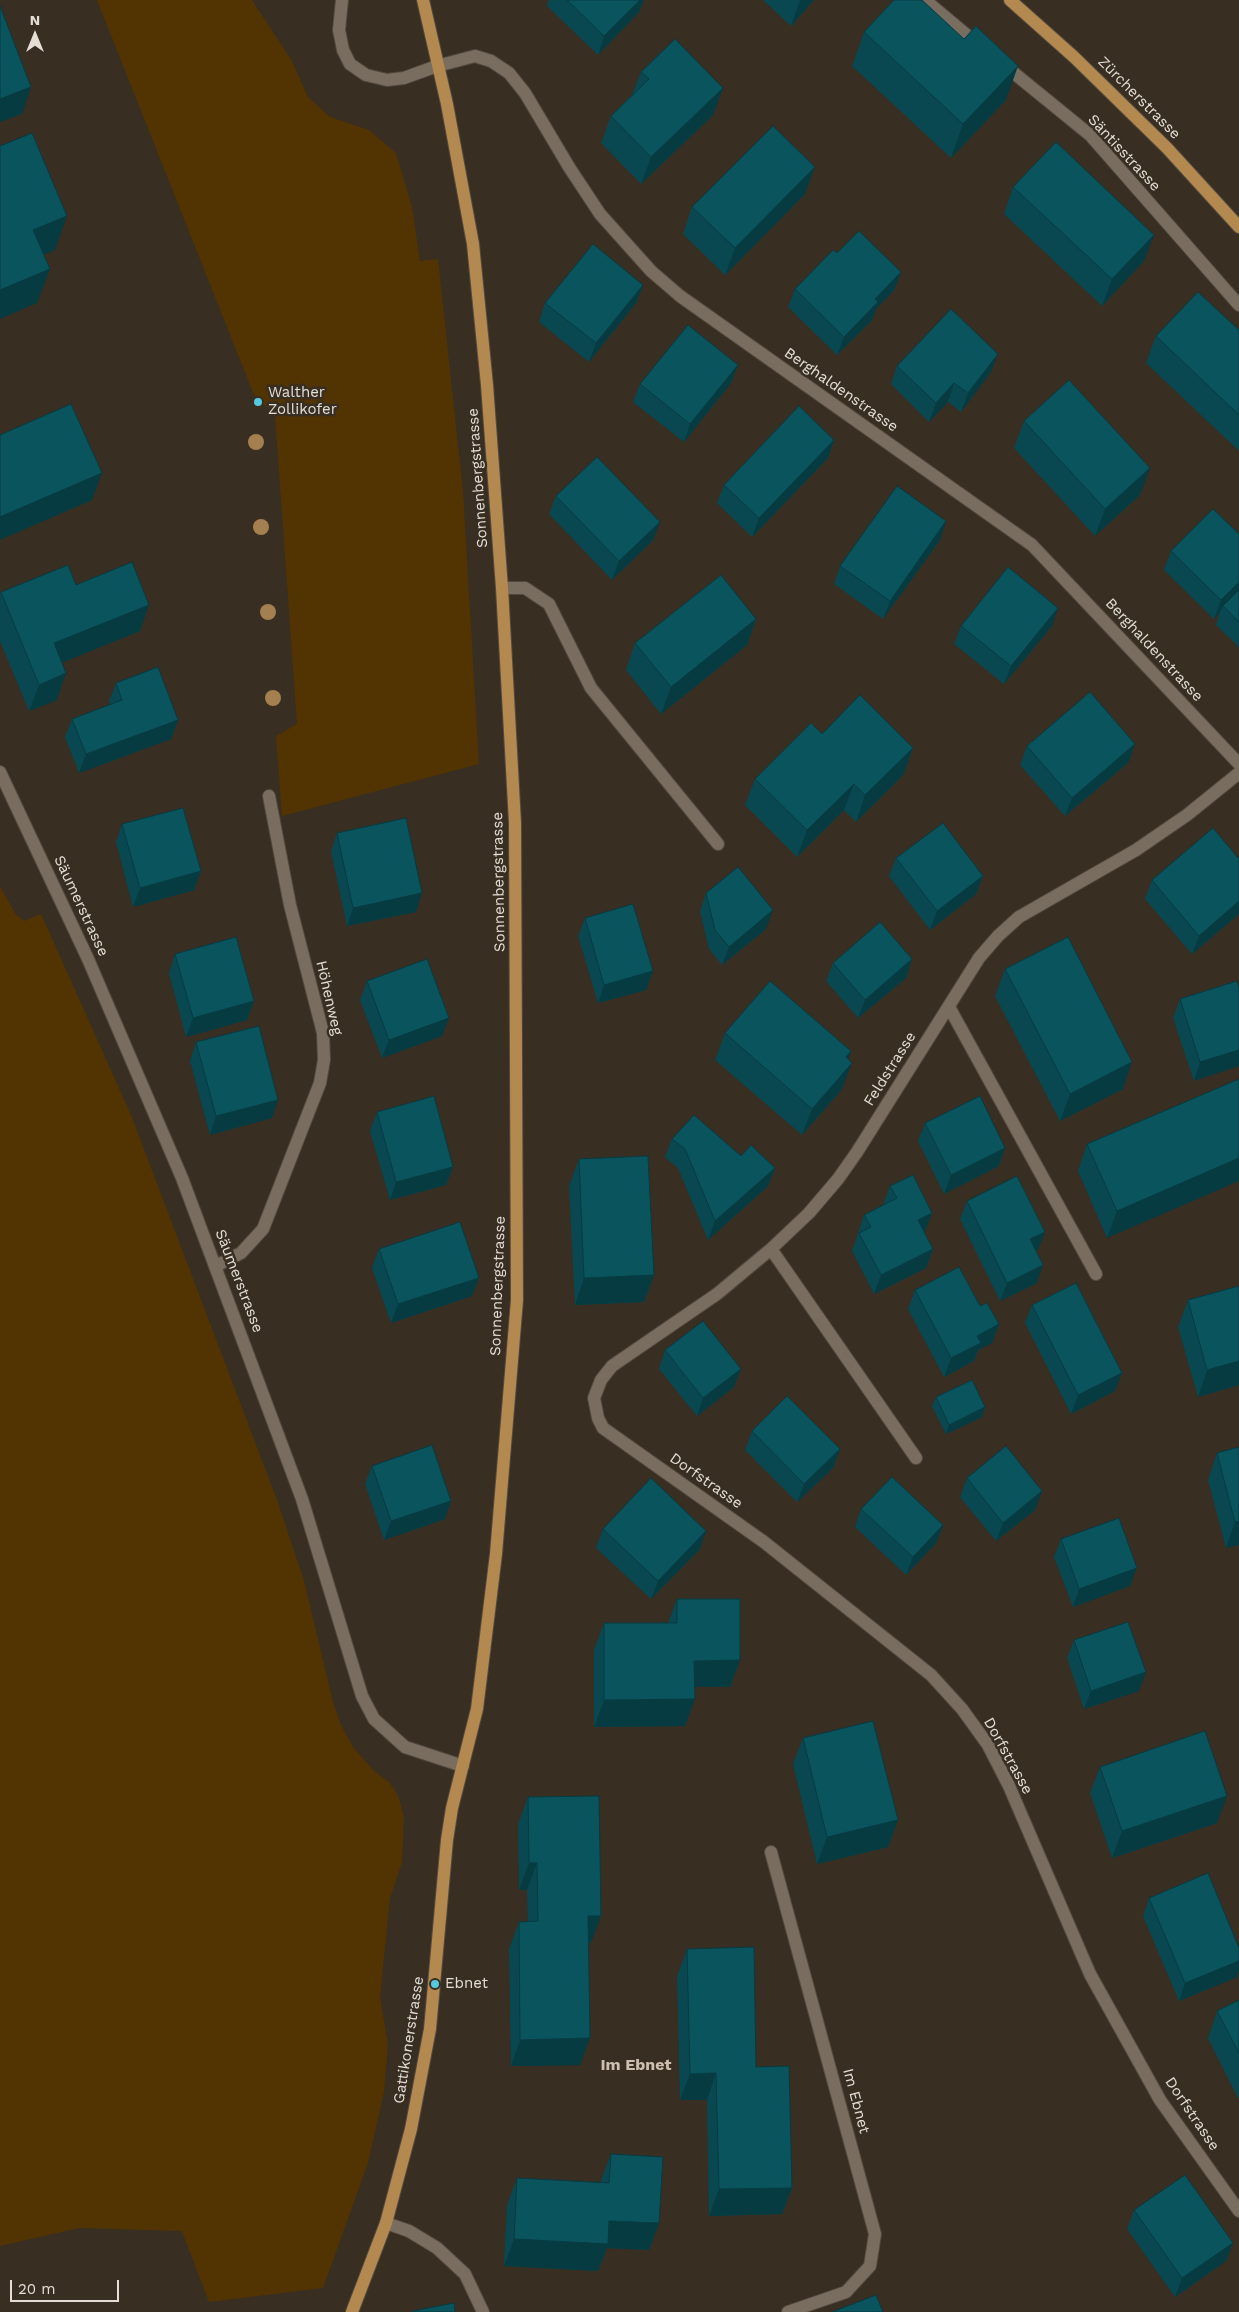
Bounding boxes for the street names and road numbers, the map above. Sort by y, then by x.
street label: Zürcherstrasse [1094,53,1184,143]
street label: Säntisstrasse [1084,111,1164,195]
street label: Berghaldenstrasse [781,344,901,436]
street label: Sonnenbergstrasse [464,408,492,548]
street label: Berghaldenstrasse [1101,595,1207,705]
street label: Sonnenbergstrasse [489,812,509,952]
street label: Säumerstrasse [50,853,112,959]
street label: Höhenweg [312,959,346,1037]
street label: Feldstrasse [860,1029,920,1109]
street label: Sonnenbergstrasse [487,1216,509,1356]
street label: Säumerstrasse [211,1227,267,1335]
street label: Dorfstrasse [666,1449,746,1513]
street label: Dorfstrasse [980,1715,1036,1797]
street label: Gattikonerstrasse [390,1975,428,2105]
street label: Im Ebnet [839,2066,873,2136]
street label: Dorfstrasse [1161,2074,1223,2154]

